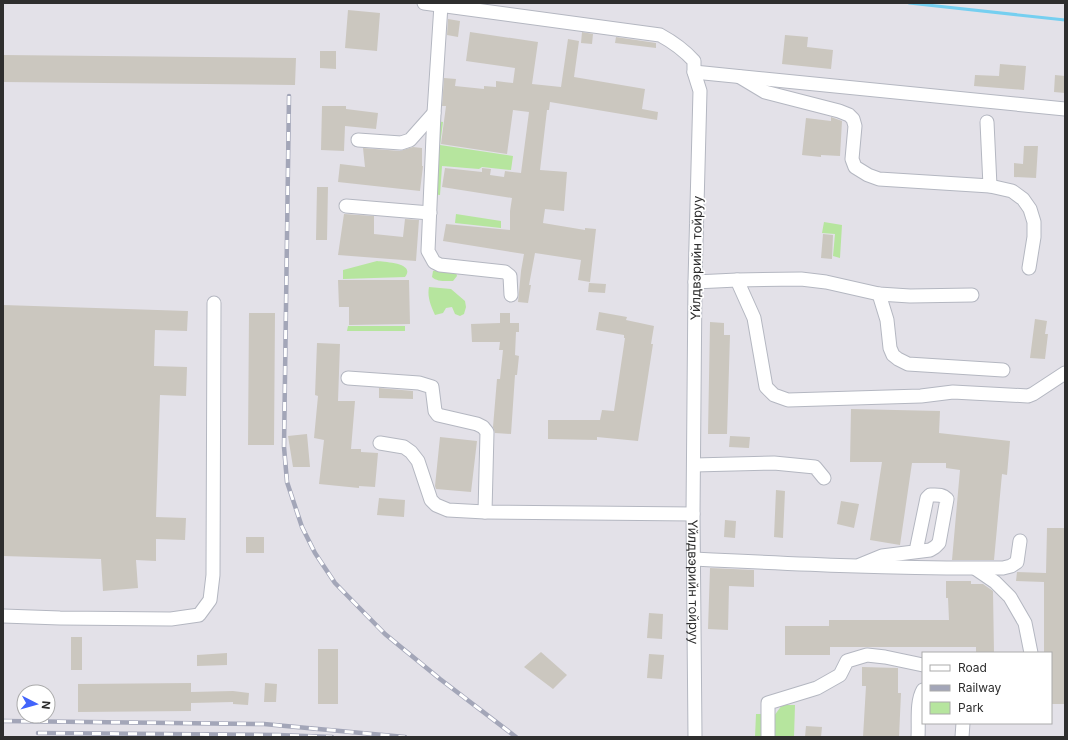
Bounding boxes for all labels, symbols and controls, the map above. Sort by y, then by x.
street label: Үйлдвэрийн тойруу [687,196,705,320]
street label: Үйлдвэрийн тойруу [685,519,702,644]
legend [922,652,1052,724]
text: Road [958,660,987,675]
text: Railway [958,680,1002,695]
north arrow [16,684,56,724]
text: N [39,700,53,710]
text: Park [958,700,984,715]

